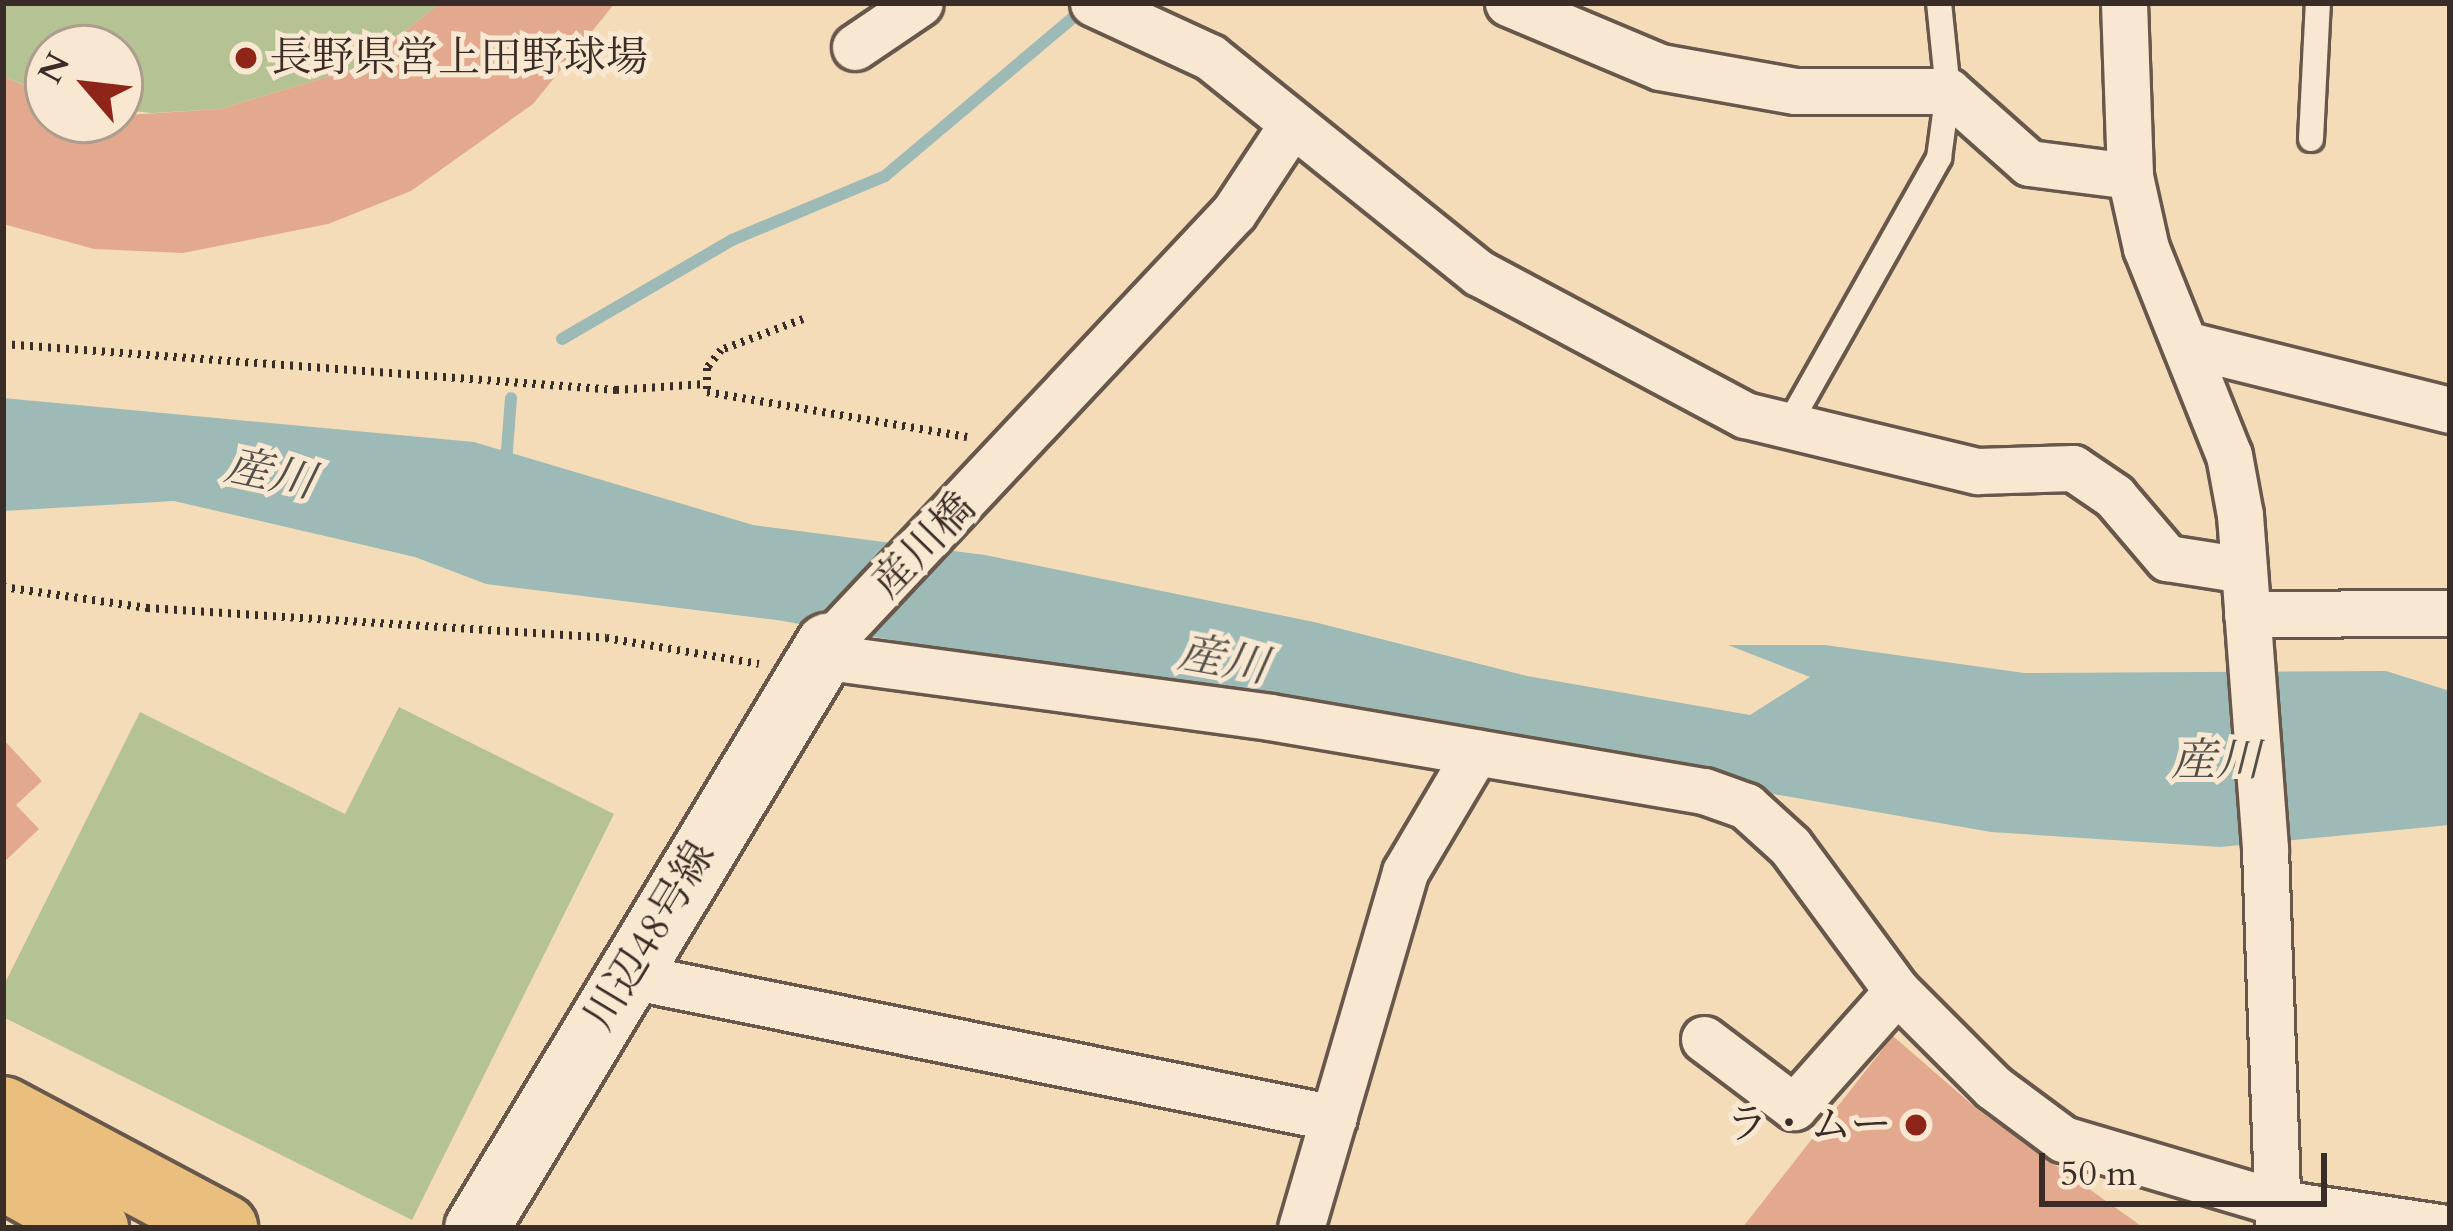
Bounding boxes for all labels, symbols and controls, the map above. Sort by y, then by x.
north arrow [24,24,144,144]
place label: 長野県営上田野球場 [270,33,648,83]
text: N [28,45,81,91]
marker: 長野県営上田野球場 [233,45,259,71]
water label: 産川 [220,438,320,510]
street label: 産川橋 [862,483,986,609]
water label: 産川 [1174,626,1272,694]
water label: 産川 [2171,734,2261,788]
street label: 川辺48号線 [574,833,726,1039]
place label: ラ・ムー [1726,1100,1892,1150]
marker: ラ・ムー [1903,1112,1929,1138]
scale bar [2045,1129,2333,1203]
text: 50 m [2060,1149,2137,1198]

